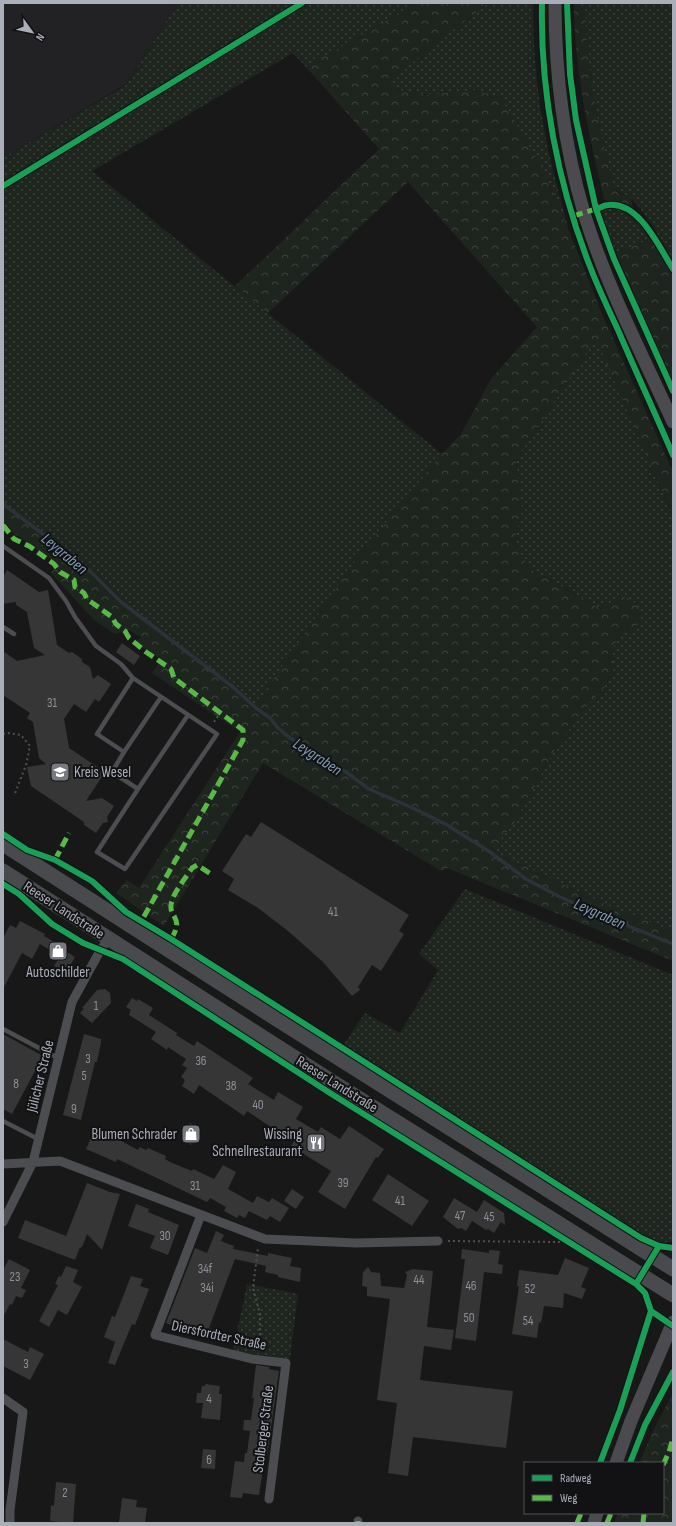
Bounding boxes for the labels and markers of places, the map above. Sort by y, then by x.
school or university icon: Kreis Wesel [49,761,71,783]
place label: Kreis Wesel [74,763,131,782]
shop icon: Autoschilder [47,940,69,962]
place label: Autoschilder [25,963,90,982]
shop icon: Blumen Schrader [180,1123,202,1145]
place label: Blumen Schrader [92,1125,178,1144]
place label: Wissing Schnellrestaurant [212,1125,302,1161]
restaurant icon: Wissing Schnellrestaurant [305,1132,327,1154]

